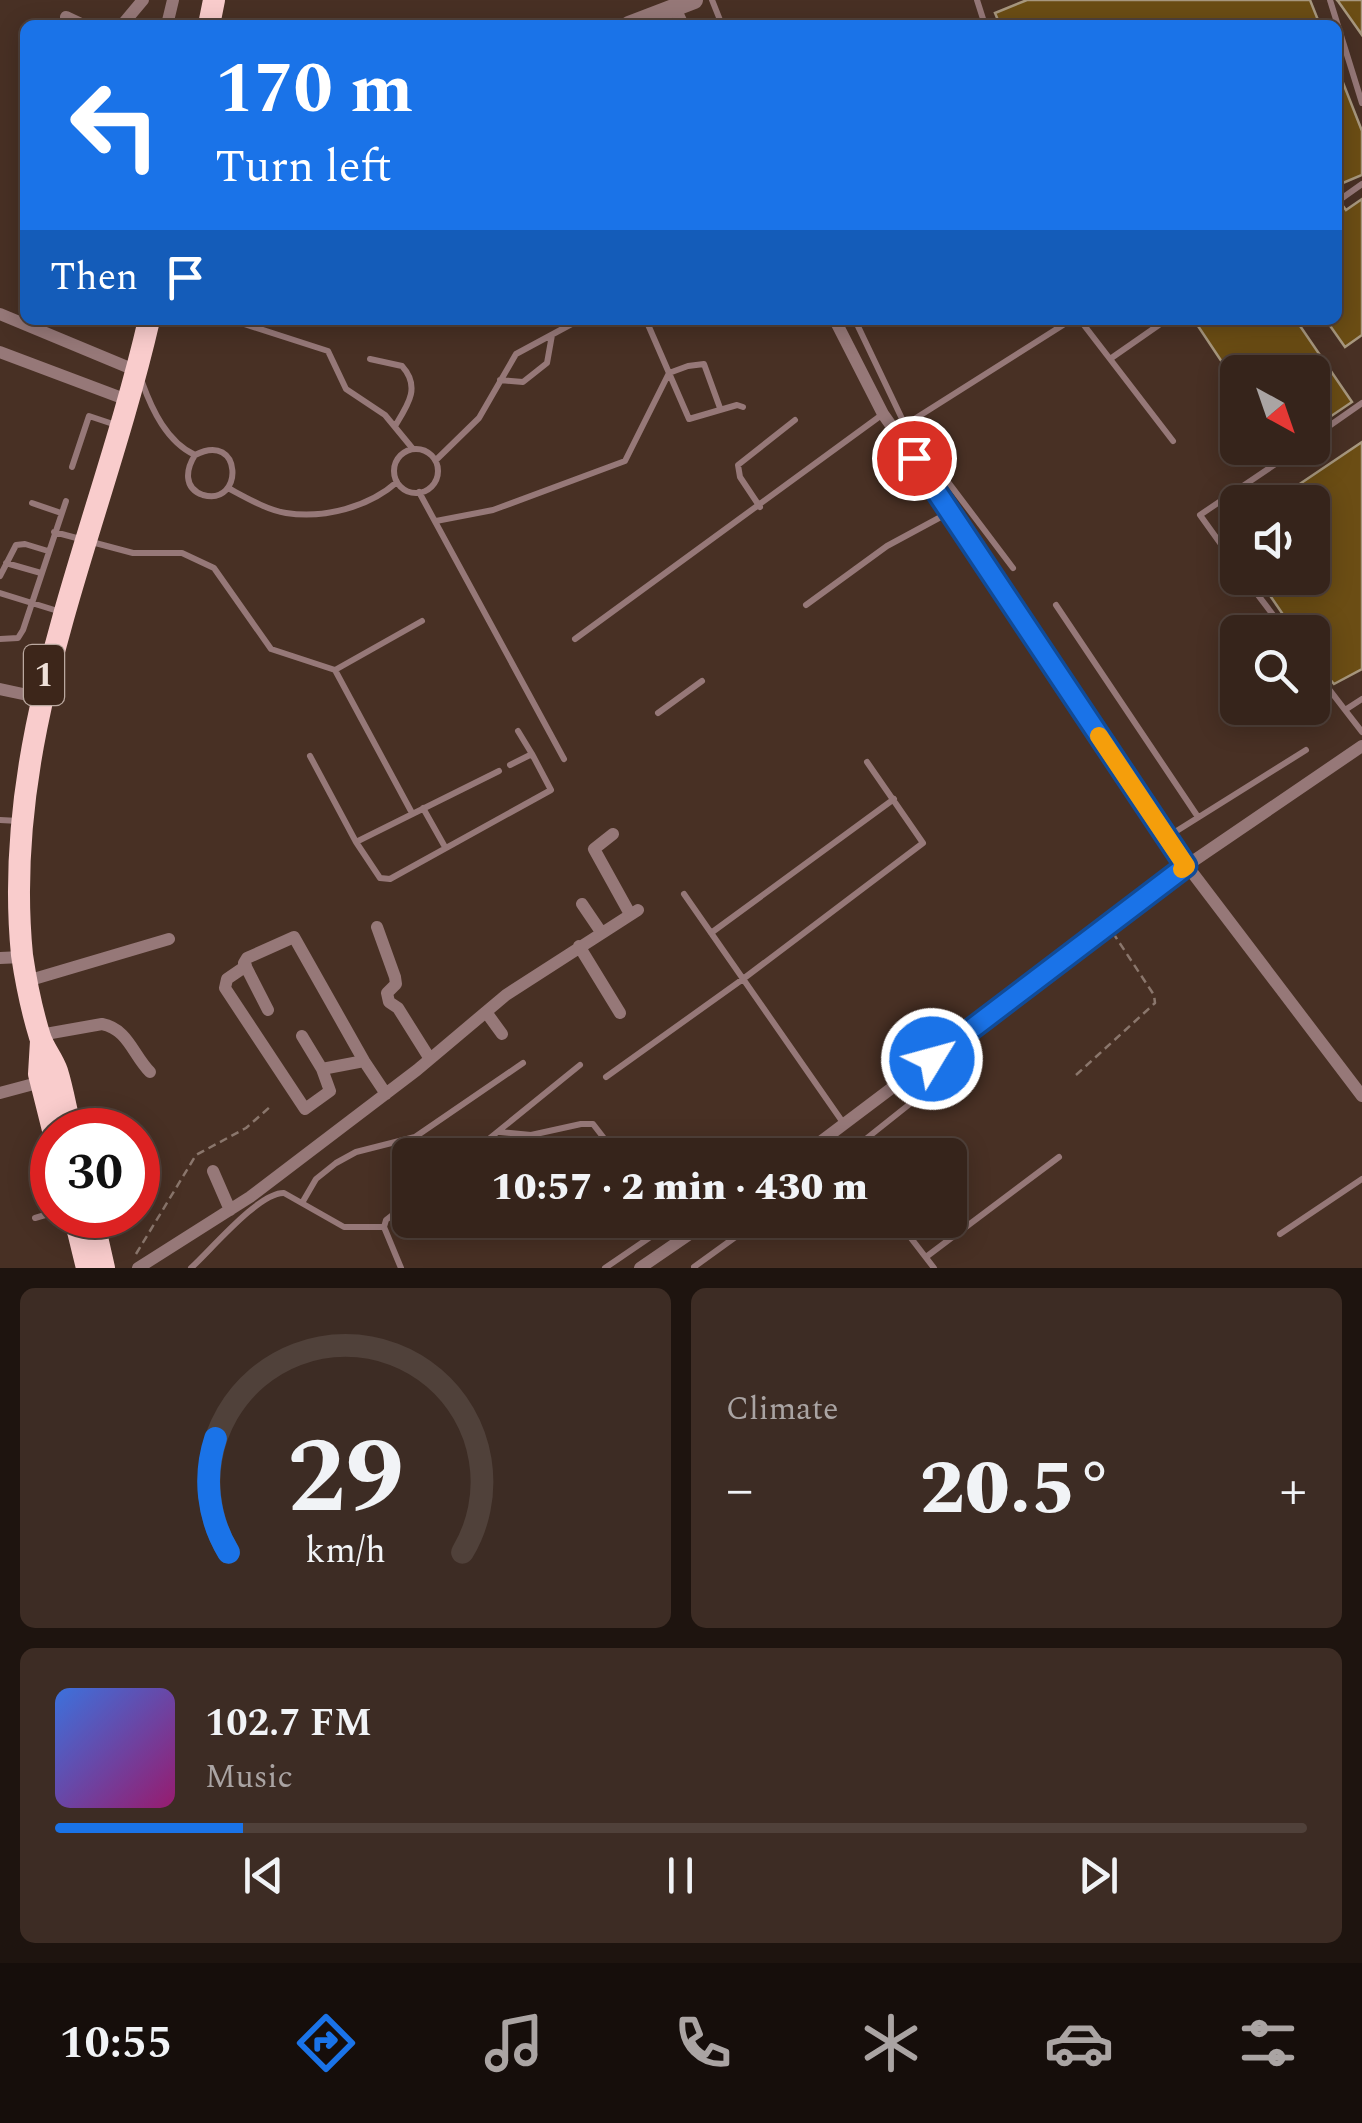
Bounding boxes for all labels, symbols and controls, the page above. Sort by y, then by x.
text: 170 m [215,37,413,143]
icon: left [50,60,180,190]
text: Turn left [215,133,392,202]
text: Then [50,249,138,307]
icon: arrive [158,250,213,305]
north arrow [1220,355,1330,465]
map controls [1220,355,1330,725]
pin [872,416,957,501]
icon: arrive [887,431,942,486]
button: sound [1220,485,1330,595]
button: search [1220,615,1330,725]
road number: 1 [24,645,64,705]
position arrow [880,1007,984,1111]
speed limit sign: 30 [30,1108,160,1238]
text: 10:57 · 2 min · 430 m [491,1159,868,1217]
text: Climate [726,1385,838,1434]
text: 29 [287,1400,404,1558]
text: 20.5° [920,1433,1113,1547]
text: − [726,1449,754,1532]
text: + [1279,1449,1307,1532]
text: km/h [305,1524,386,1579]
text: 102.7 FM [205,1695,372,1753]
text: Music [205,1753,293,1802]
icon: previous [236,1848,291,1903]
icon: pause [653,1848,708,1903]
icon: next [1071,1848,1126,1903]
icon: directions [291,2008,361,2078]
icon: music [479,2008,549,2078]
icon: phone [668,2008,738,2078]
icon: climate [856,2008,926,2078]
icon: car [1044,2008,1114,2078]
icon: filters [1233,2008,1303,2078]
text: 10:55 [59,2009,172,2078]

